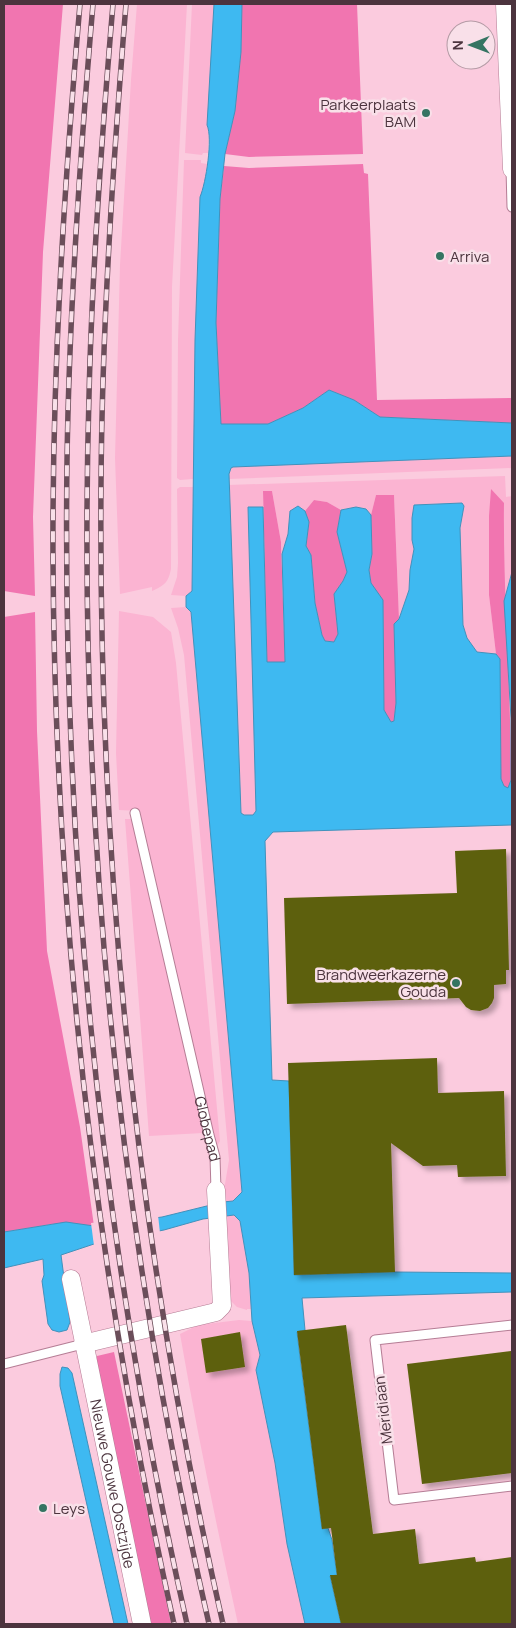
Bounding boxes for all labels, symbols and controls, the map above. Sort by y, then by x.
north arrow [446,20,496,70]
text: N [448,40,467,50]
place label: Parkeerplaats BAM [320,94,416,132]
marker: Parkeerplaats BAM [420,107,432,119]
place label: Arriva [450,246,489,267]
marker: Arriva [434,250,446,262]
place label: Brandweerkazerne Gouda [317,964,446,1002]
marker: Brandweerkazerne Gouda [450,977,462,989]
street label: Globepad [190,1094,226,1164]
street label: Meridiaan [368,1375,398,1445]
street label: Nieuwe Gouwe Oostzijde [85,1397,141,1570]
place label: Leys [53,1498,85,1519]
marker: Leys [37,1502,49,1514]

